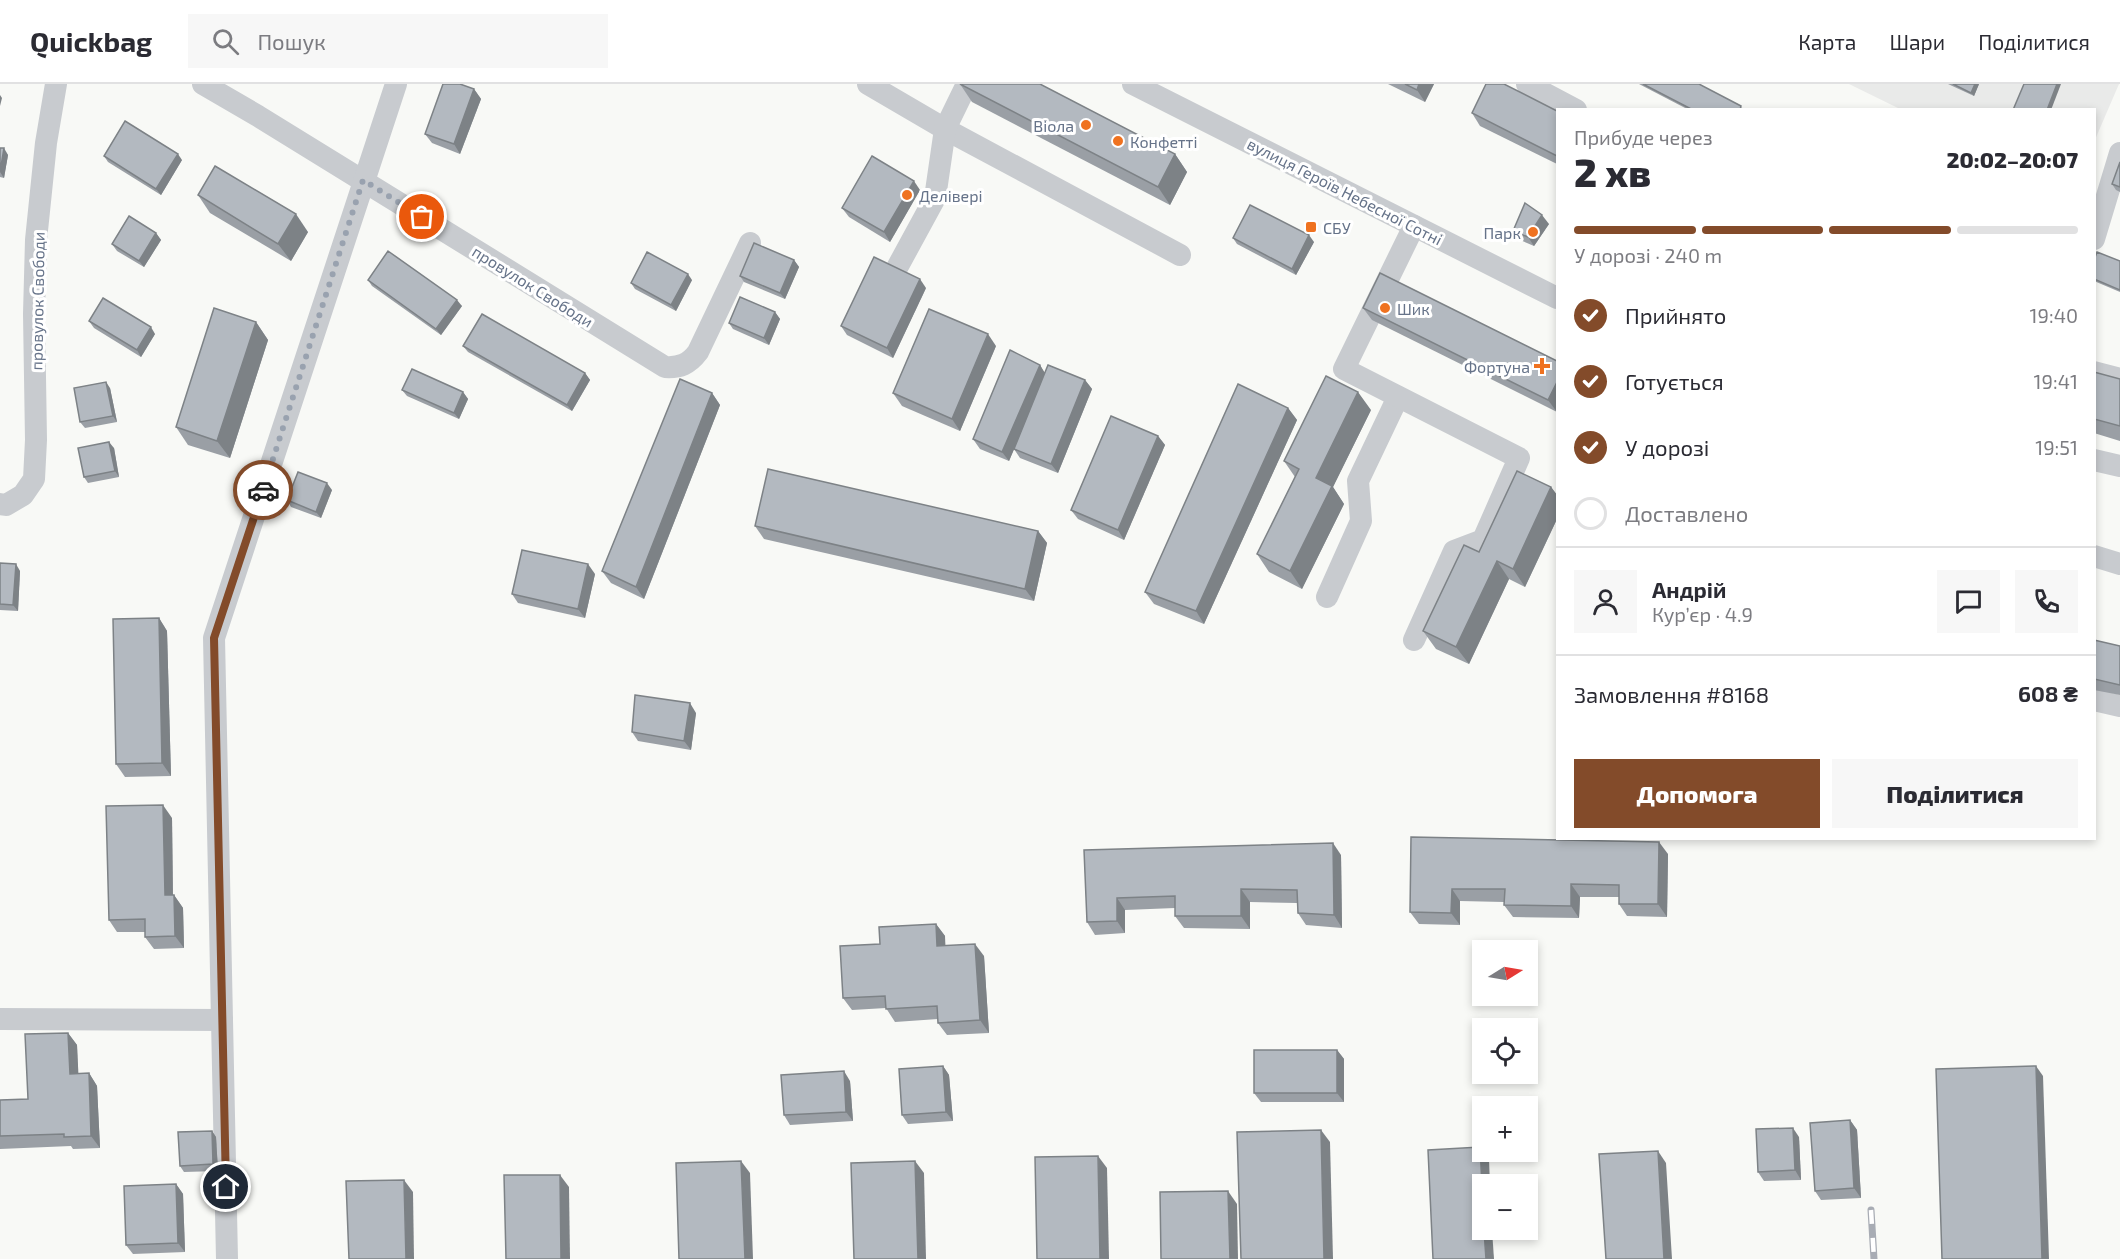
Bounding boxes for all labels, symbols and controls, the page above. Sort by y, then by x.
search box [188,14,608,68]
text: Quickbag [30,24,152,58]
icon: search [209,25,242,58]
text: Пошук [257,28,326,54]
text: Карта [1798,29,1856,54]
text: Шари [1889,29,1945,54]
text: Поділитися [1978,29,2090,54]
place label: Віола [1033,116,1074,135]
marker: Віола [1079,118,1093,132]
text: Прибуде через [1574,125,1713,149]
place label: Конфетті [1130,132,1197,151]
street label: вулиця Героїв Небесної Сотні [1244,133,1446,249]
marker: Конфетті [1111,134,1125,148]
text: 20:02–20:07 [1947,146,2078,172]
text: 2 хв [1574,148,1651,195]
place label: Делівері [919,186,983,205]
marker: Делівері [900,188,914,202]
pin [396,191,447,242]
icon: bag [405,200,438,233]
place label: СБУ [1323,218,1351,237]
marker: СБУ [1304,220,1318,234]
place label: Парк [1484,223,1521,242]
marker: Парк [1526,225,1540,239]
street label: провулок Свободи [26,232,49,371]
street label: провулок Свободи [469,241,597,332]
text: У дорозі · 240 m [1574,243,1722,267]
place label: Шик [1397,299,1430,318]
icon: check [1574,299,1607,332]
marker: Шик [1378,301,1392,315]
text: Прийнято [1625,302,1726,328]
text: 19:40 [2030,303,2078,327]
place label: Фортуна [1464,357,1530,377]
marker: Фортуна [1535,359,1549,373]
icon: check [1574,365,1607,398]
text: Готується [1625,368,1724,394]
text: 19:41 [2034,369,2078,393]
icon: check [1574,431,1607,464]
text: У дорозі [1625,434,1709,460]
text: 19:51 [2035,435,2078,459]
courier [233,460,293,520]
icon: car [247,474,280,507]
text: Доставлено [1625,500,1748,526]
button: person [1574,570,1637,633]
button: chat [1937,570,2000,633]
button: phone [2015,570,2078,633]
text: Андрій [1652,576,1726,602]
text: Кур’єр · 4.9 [1652,602,1753,626]
text: 608 ₴ [2018,680,2078,706]
text: Замовлення #8168 [1574,681,1769,707]
button: Допомога [1574,759,1820,828]
button: Поділитися [1832,759,2078,828]
north arrow [1472,940,1538,1006]
map controls [1472,940,1538,1240]
button: locate [1472,1018,1538,1084]
button: + [1472,1096,1538,1162]
pin [200,1161,251,1212]
icon: home [209,1170,242,1203]
button: − [1472,1174,1538,1240]

